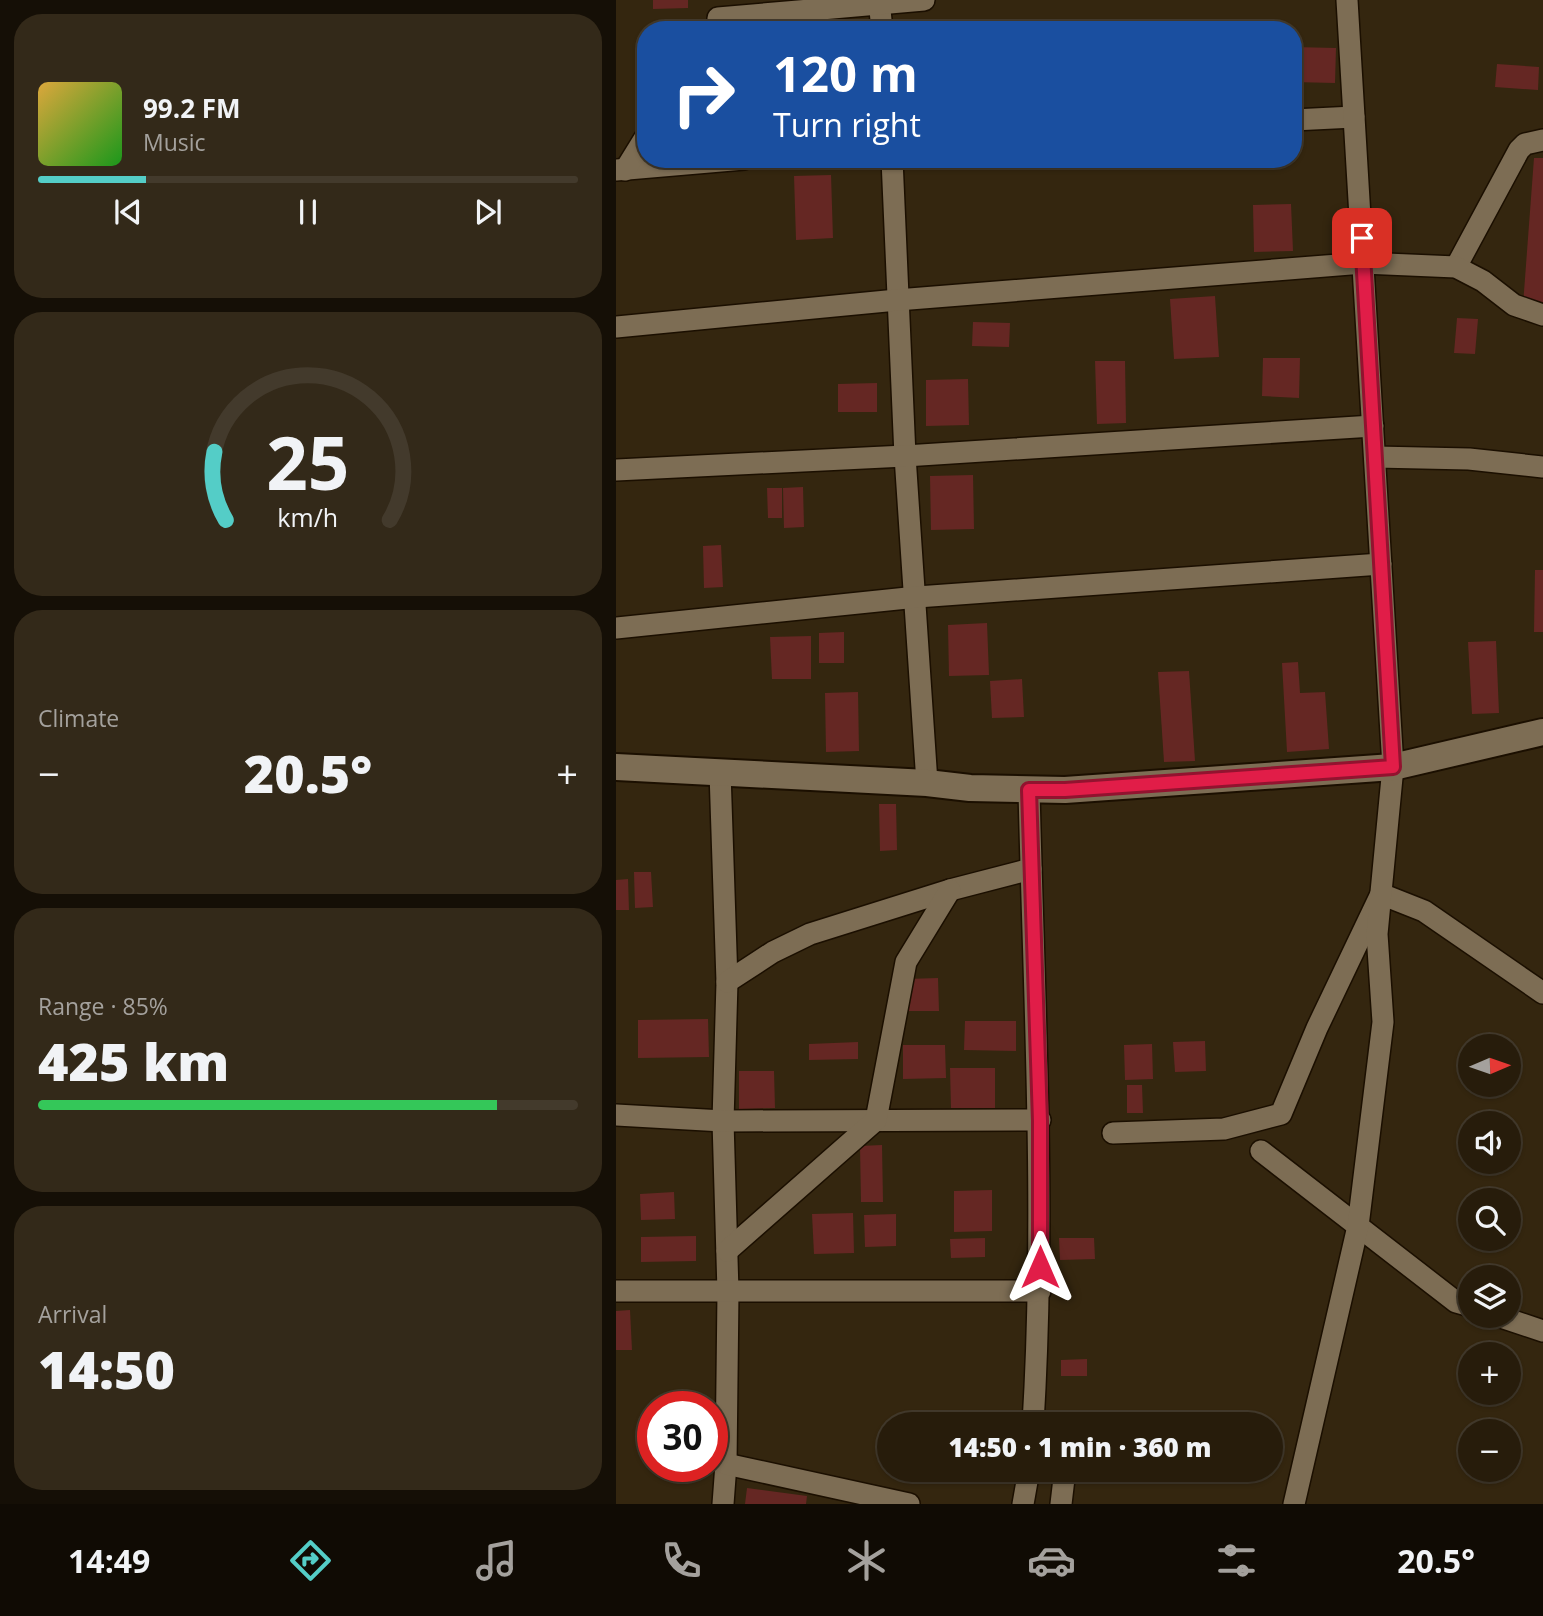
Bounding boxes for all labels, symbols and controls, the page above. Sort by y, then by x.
text: 120 m [773,40,918,106]
icon: right [658,49,749,140]
text: 99.2 FM [143,90,241,126]
text: Turn right [773,103,921,146]
text: Music [143,126,206,158]
icon: previous [109,193,147,231]
icon: pause [289,193,327,231]
icon: next [469,193,507,231]
pin [1332,208,1392,268]
icon: arrive [1343,219,1381,257]
text: 25 [266,412,350,511]
text: km/h [278,500,338,534]
text: Climate [38,702,119,734]
text: 20.5° [244,737,372,808]
text: − [38,747,60,799]
text: + [556,747,578,799]
text: Range · 85% [38,990,168,1022]
text: 425 km [38,1025,229,1096]
north arrow [1458,1034,1521,1097]
map controls [1458,1034,1521,1482]
button: sound [1458,1111,1521,1174]
button: search [1458,1188,1521,1251]
position arrow [1003,1230,1077,1304]
button: layers [1458,1265,1521,1328]
text: Arrival [38,1298,107,1330]
text: 14:50 [38,1333,175,1404]
button: + [1458,1342,1521,1405]
speed limit sign: 30 [637,1391,728,1482]
button: − [1458,1419,1521,1482]
text: 14:50 · 1 min · 360 m [949,1429,1211,1465]
icon: directions [286,1536,335,1585]
icon: music [472,1536,521,1585]
icon: phone [657,1536,706,1585]
icon: climate [842,1536,891,1585]
icon: car [1027,1536,1076,1585]
icon: filters [1212,1536,1261,1585]
text: 14:49 [68,1539,150,1582]
text: 20.5° [1397,1539,1475,1582]

